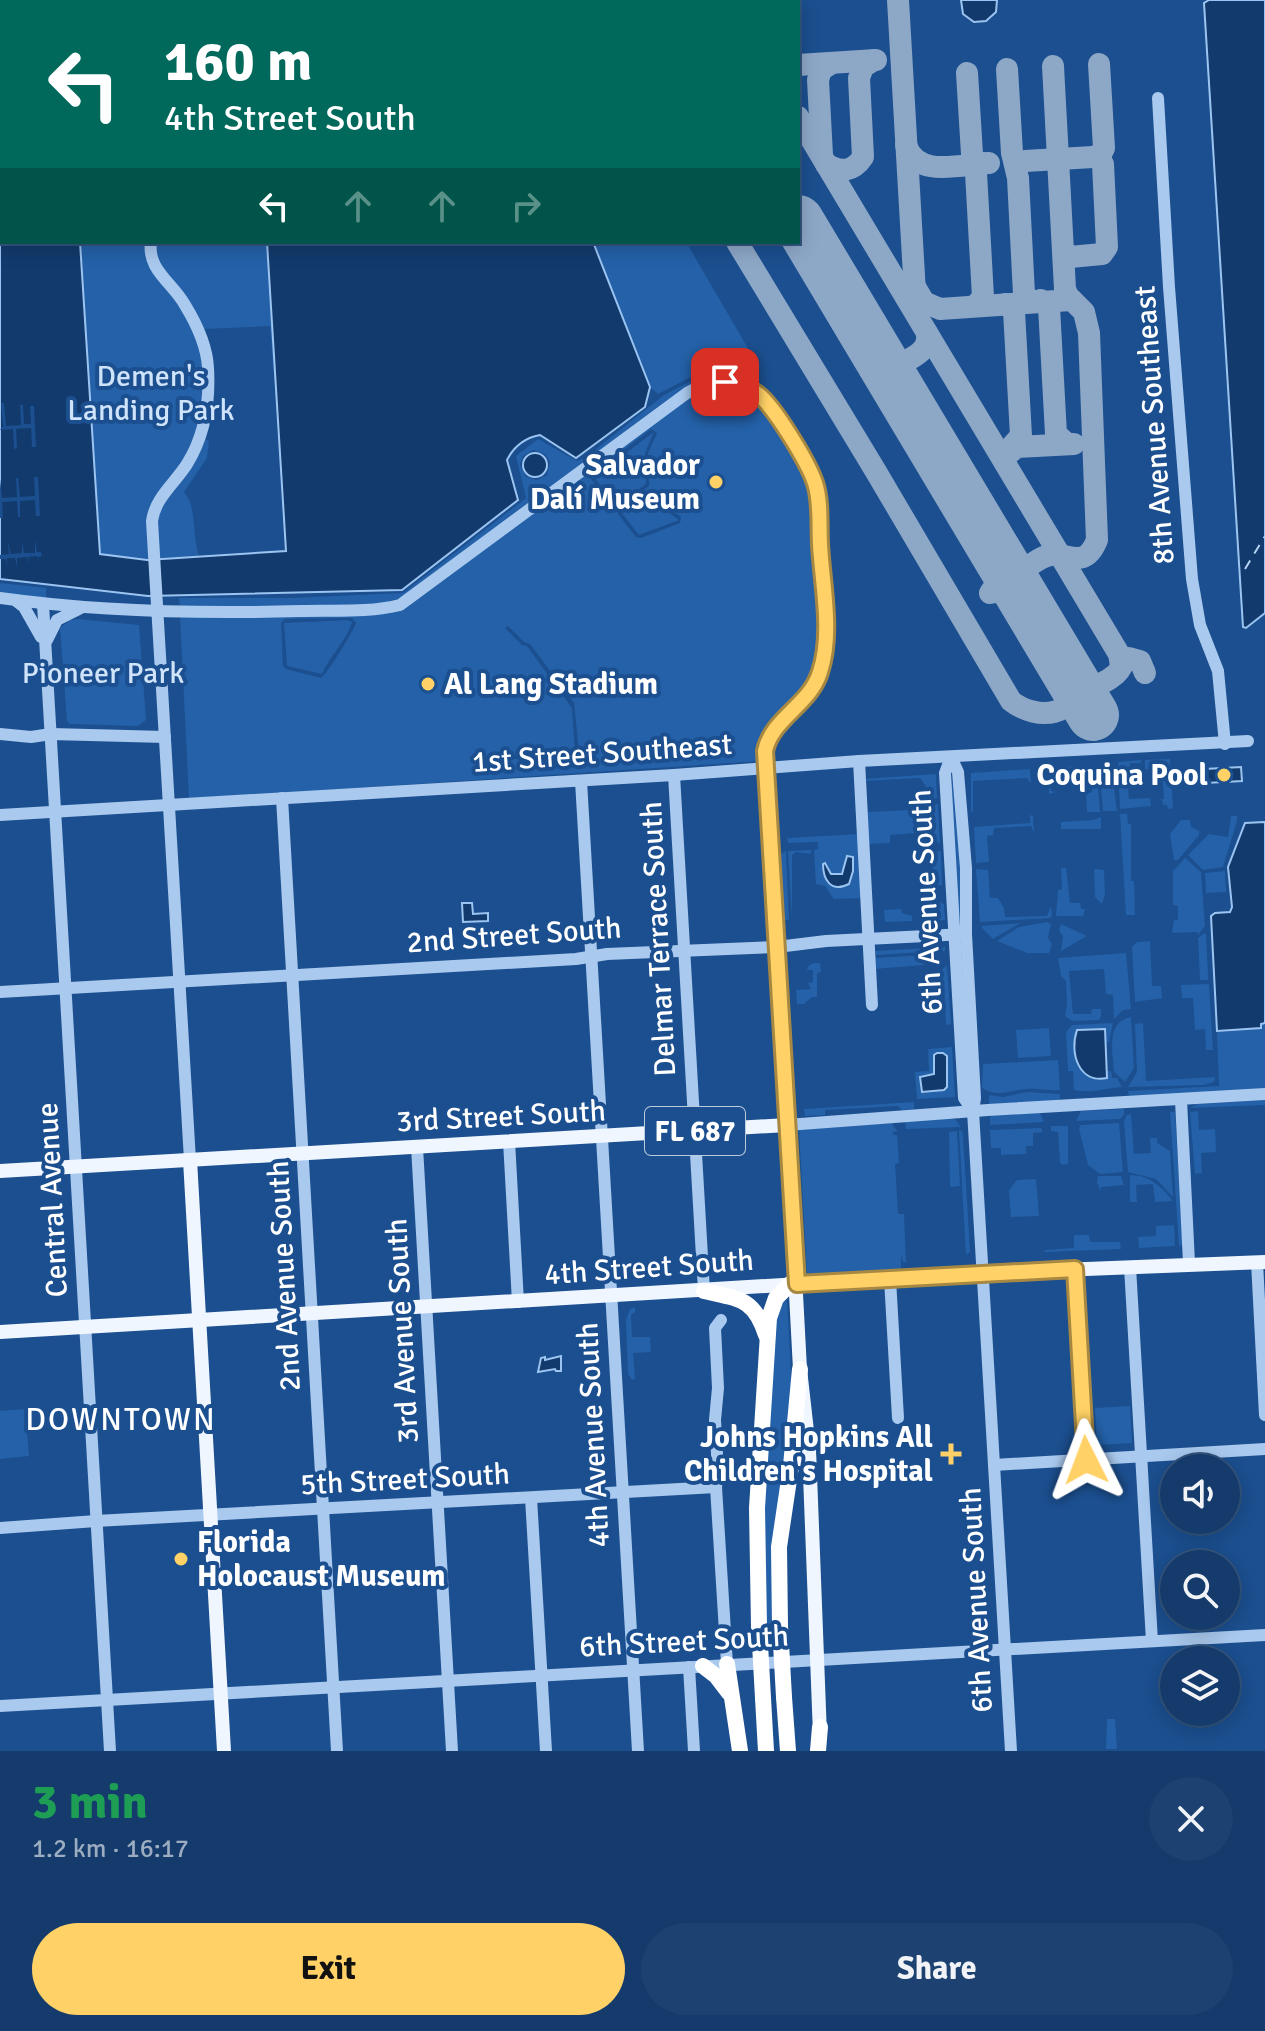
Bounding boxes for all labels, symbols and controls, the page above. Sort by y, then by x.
text: 160 m [164,27,312,96]
icon: left [32,32,136,136]
text: 4th Street South [164,96,416,141]
icon: left [252,184,296,228]
icon: ahead [336,184,380,228]
icon: ahead [420,184,464,228]
icon: right [504,184,548,228]
street label: 8th Avenue Southeast [1126,284,1183,566]
pin [691,348,759,416]
park label: Demen's Landing Park [67,358,235,429]
icon: arrive [703,360,747,404]
place label: Salvador Dalí Museum [530,447,700,518]
marker: Salvador Dalí Museum [707,473,725,491]
park label: Pioneer Park [22,655,184,692]
place label: Al Lang Stadium [444,666,658,703]
marker: Al Lang Stadium [419,675,437,693]
street label: 1st Street Southeast [471,726,733,781]
place label: Coquina Pool [1037,757,1208,794]
marker: Coquina Pool [1215,766,1233,784]
street label: 6th Avenue South [902,788,951,1016]
street label: Delmar Terrace South [633,801,684,1077]
street label: 2nd Street South [405,910,623,961]
street label: 3rd Street South [395,1093,607,1140]
street label: Central Avenue [29,1102,76,1298]
road number: FL 687 [645,1107,745,1155]
street label: 2nd Avenue South [260,1160,309,1392]
street label: 3rd Avenue South [378,1217,427,1444]
street label: 4th Street South [543,1242,755,1293]
street label: 4th Avenue South [569,1321,618,1549]
district label: DOWNTOWN [25,1400,217,1439]
position arrow [1044,1418,1128,1502]
place label: Johns Hopkins All Children's Hospital [684,1419,933,1490]
marker: Johns Hopkins All Children's Hospital [940,1443,962,1465]
map controls [1160,1454,1240,1726]
button: sound [1160,1454,1240,1534]
street label: 5th Street South [299,1456,511,1503]
street label: 6th Avenue South [952,1486,1001,1714]
place label: Florida Holocaust Museum [197,1524,446,1595]
marker: Florida Holocaust Museum [172,1550,190,1568]
button: search [1160,1550,1240,1630]
street label: 6th Street South [578,1618,790,1665]
button: layers [1160,1646,1240,1726]
text: 3 min [32,1773,148,1832]
button: close [1149,1777,1233,1861]
text: 1.2 km · 16:17 [32,1833,189,1865]
button: Exit [32,1923,625,2015]
button: Share [641,1923,1233,2015]

